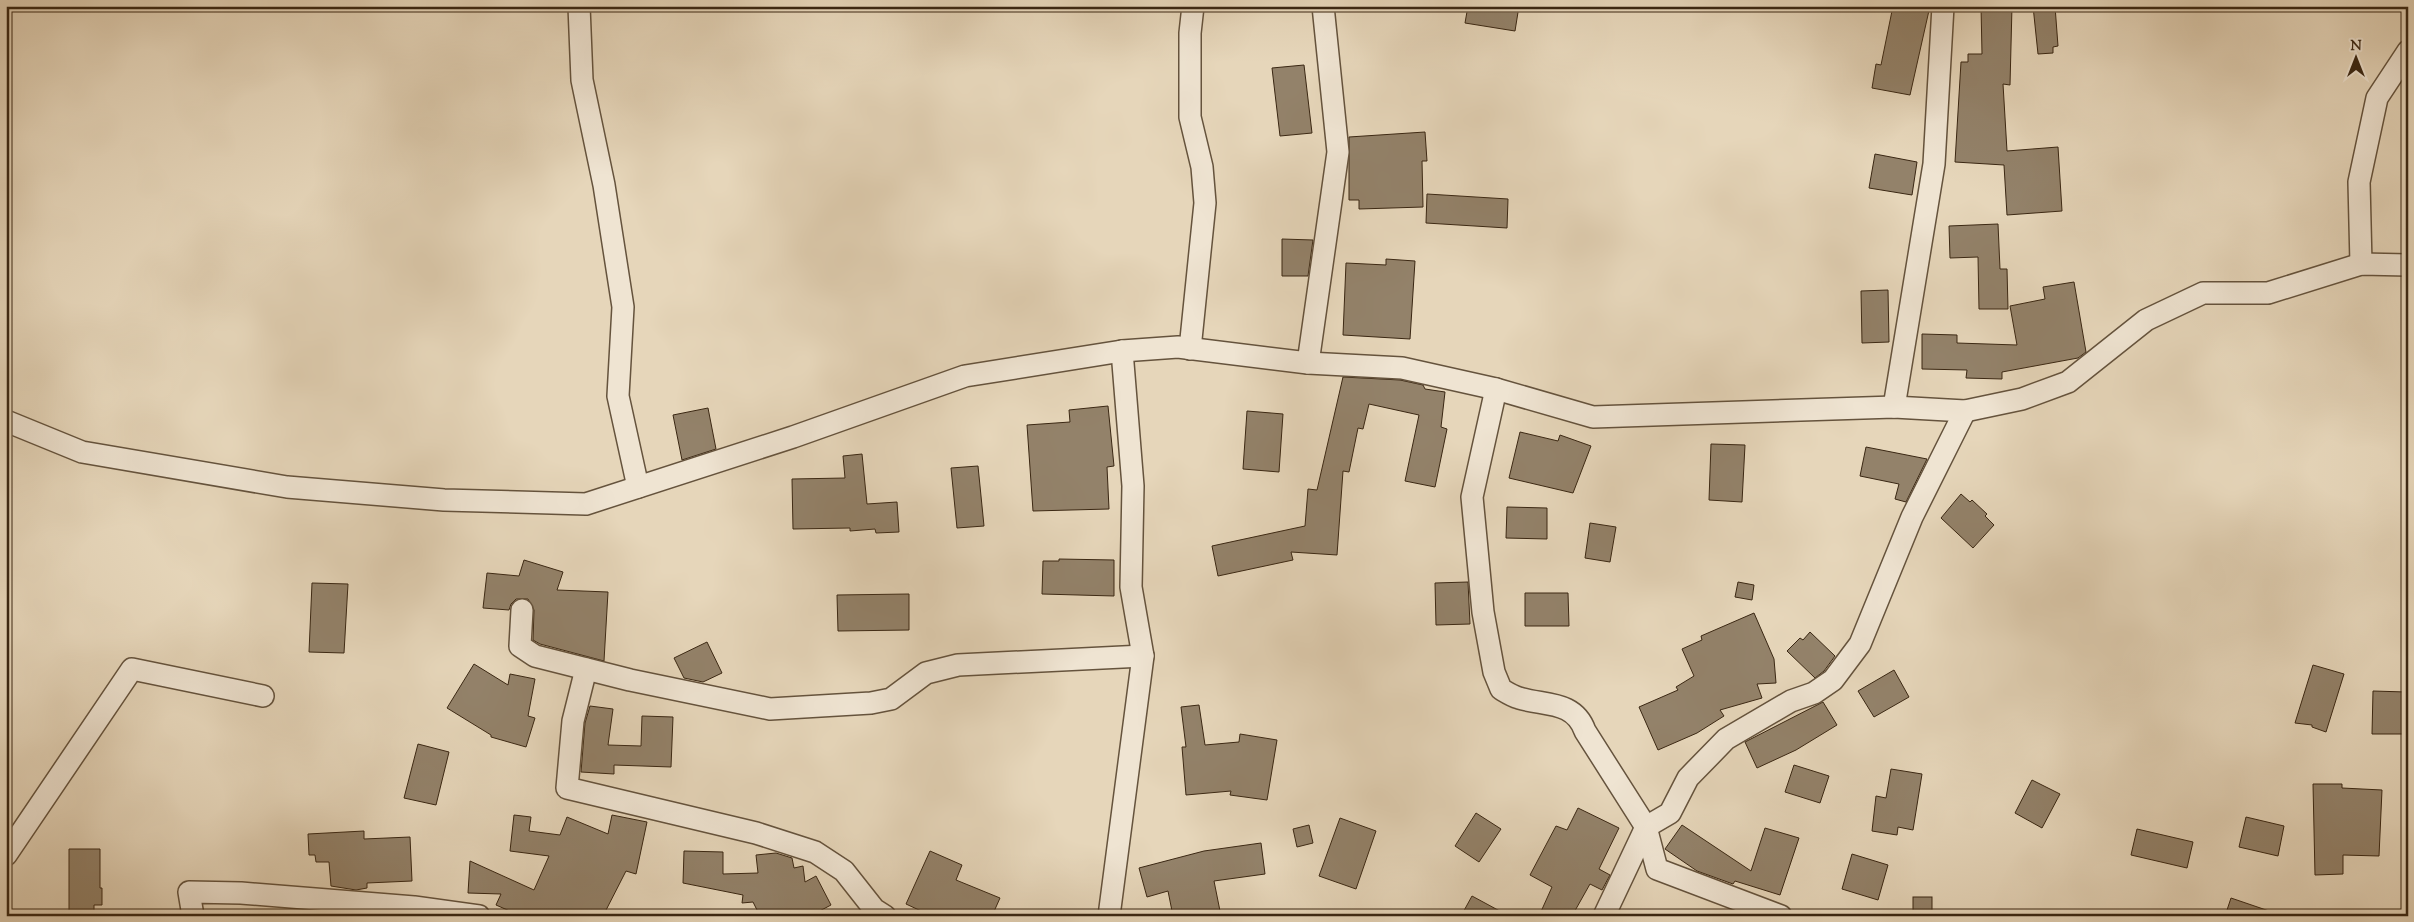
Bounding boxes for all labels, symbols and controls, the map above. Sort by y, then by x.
north arrow [2332,32,2382,82]
text: N [2350,37,2362,57]

